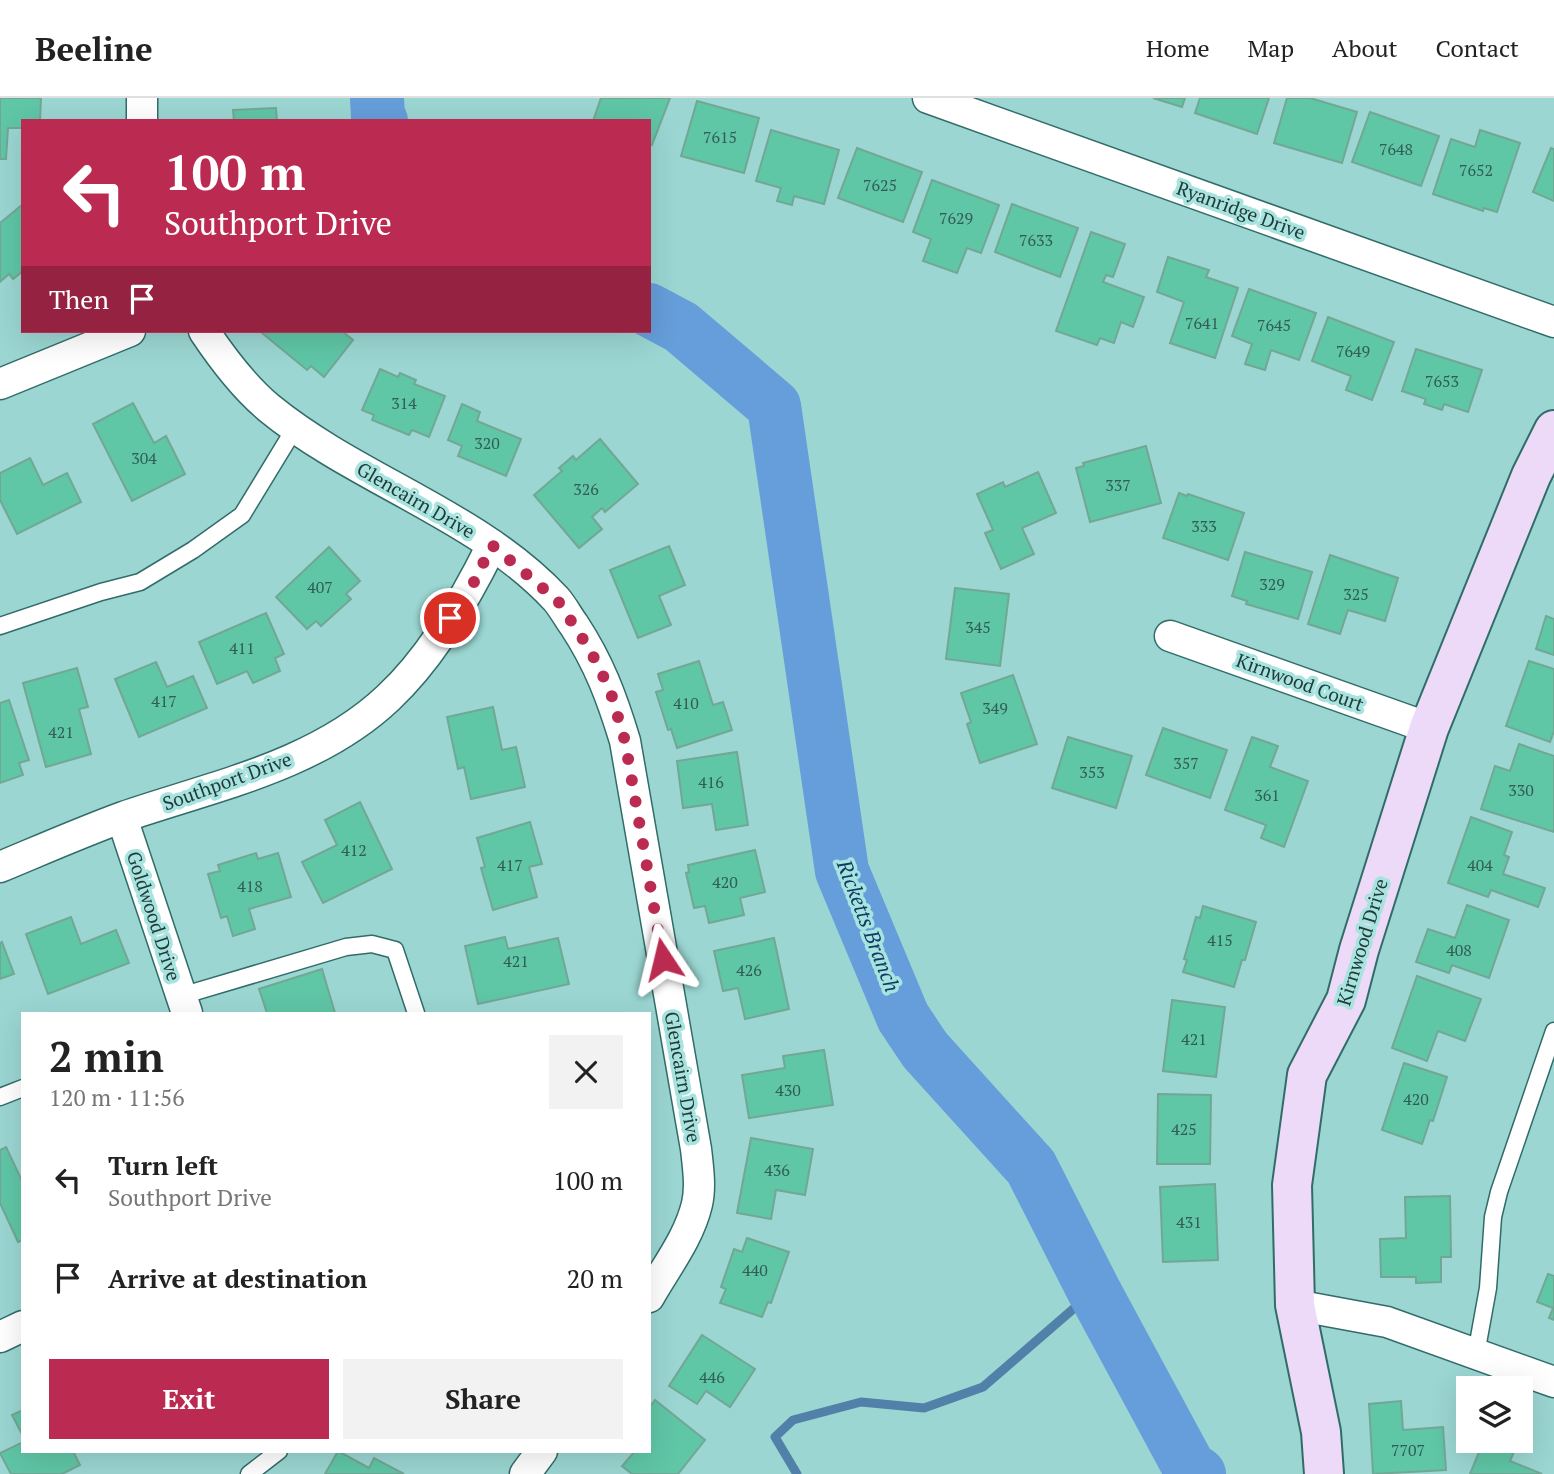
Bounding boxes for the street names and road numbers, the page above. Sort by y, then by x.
street label: Ryanridge Drive [1174,175,1309,244]
street label: Glencairn Drive [353,456,480,543]
street label: Kirnwood Court [1233,647,1367,716]
street label: Southport Drive [159,746,295,815]
street label: Goldwood Drive [122,848,187,984]
street label: Kirnwood Drive [1330,875,1393,1008]
street label: Glencairn Drive [660,1010,707,1144]

